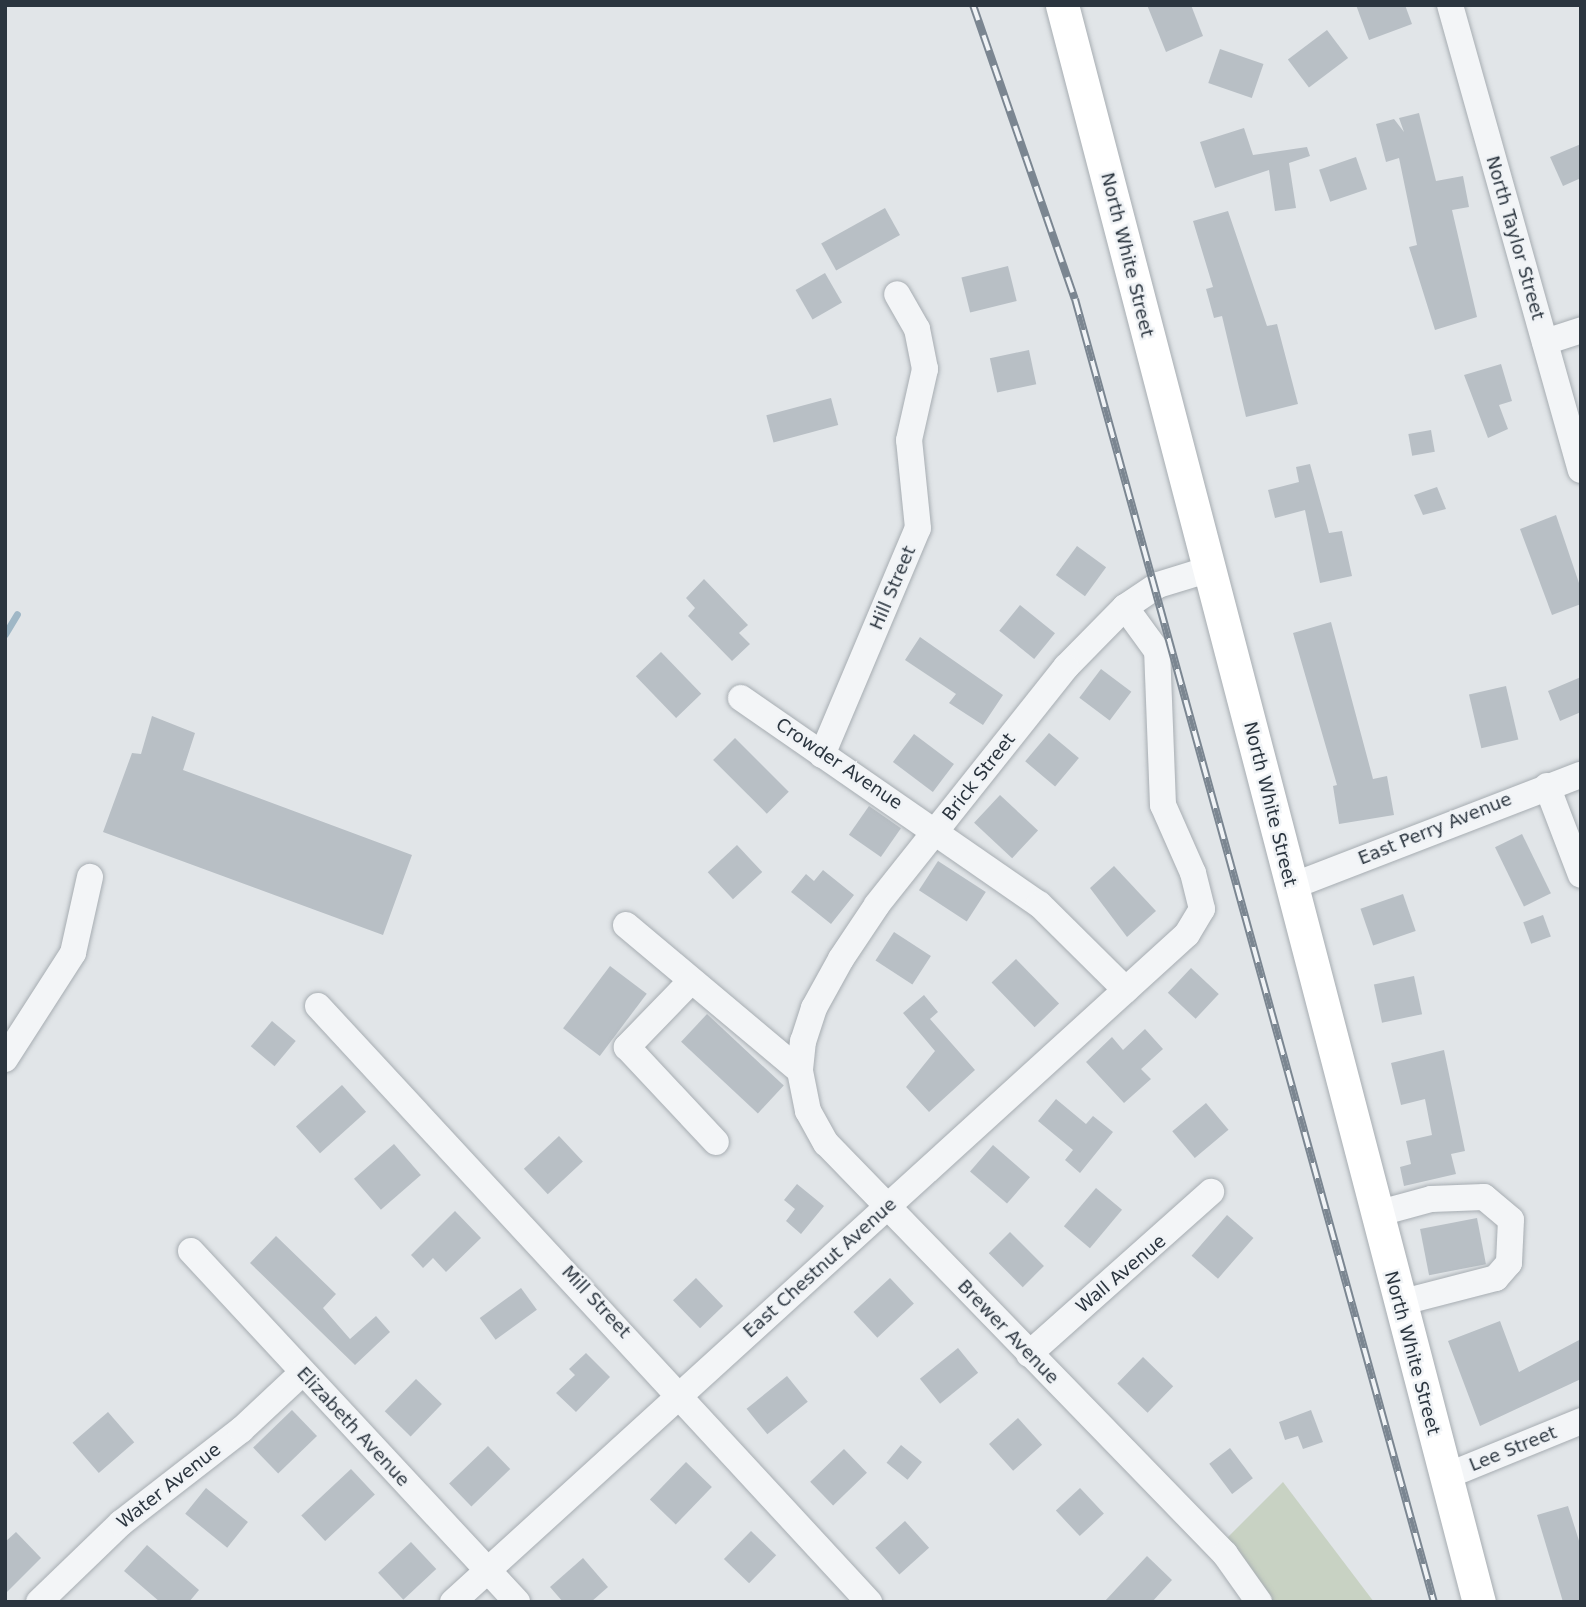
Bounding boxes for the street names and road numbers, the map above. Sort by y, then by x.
street label: North Taylor Street [1481,154,1549,322]
street label: North White Street [1096,170,1158,340]
street label: Hill Street [866,543,920,633]
street label: Crowder Avenue [772,714,906,814]
street label: North White Street [1239,719,1301,889]
street label: Brick Street [938,729,1020,825]
street label: East Perry Avenue [1355,788,1515,870]
street label: East Chestnut Avenue [739,1194,901,1342]
street label: Wall Avenue [1072,1230,1170,1318]
street label: Mill Street [557,1261,635,1343]
street label: North White Street [1380,1269,1444,1437]
street label: Brewer Avenue [953,1276,1063,1388]
street label: Elizabeth Avenue [292,1363,414,1491]
street label: Lee Street [1466,1422,1560,1476]
street label: Water Avenue [113,1439,225,1533]

